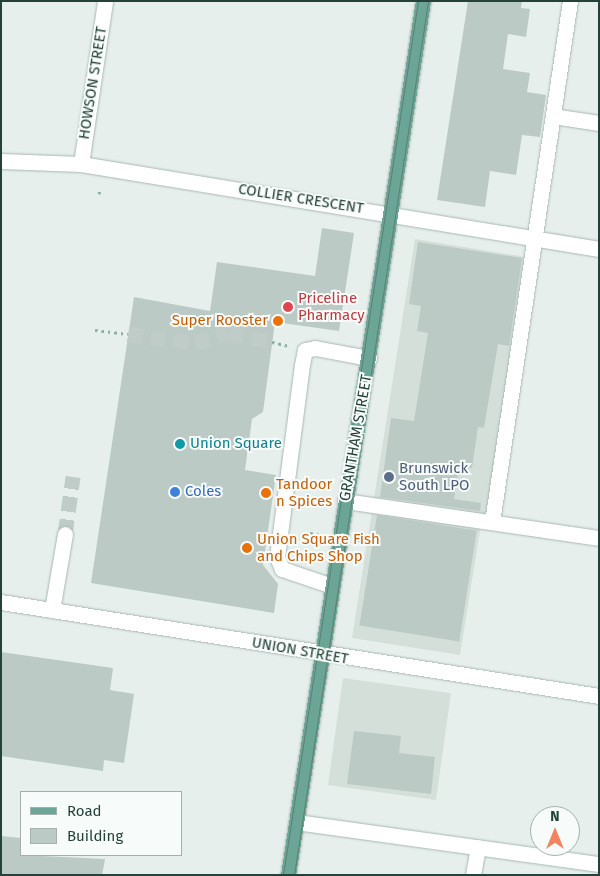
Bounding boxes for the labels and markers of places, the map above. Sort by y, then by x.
place label: Priceline Pharmacy [298,289,365,324]
marker: Priceline Pharmacy [282,301,294,313]
place label: Super Rooster [172,312,268,330]
marker: Super Rooster [272,315,284,327]
place label: Union Square [190,435,282,453]
marker: Union Square [174,438,186,450]
place label: Brunswick South LPO [399,459,469,494]
marker: Brunswick South LPO [383,471,395,483]
place label: Tandoor n Spices [276,475,332,510]
place label: Coles [185,483,221,501]
marker: Coles [169,486,181,498]
marker: Tandoor n Spices [260,487,272,499]
place label: Union Square Fish and Chips Shop [257,530,380,565]
marker: Union Square Fish and Chips Shop [241,542,253,554]

